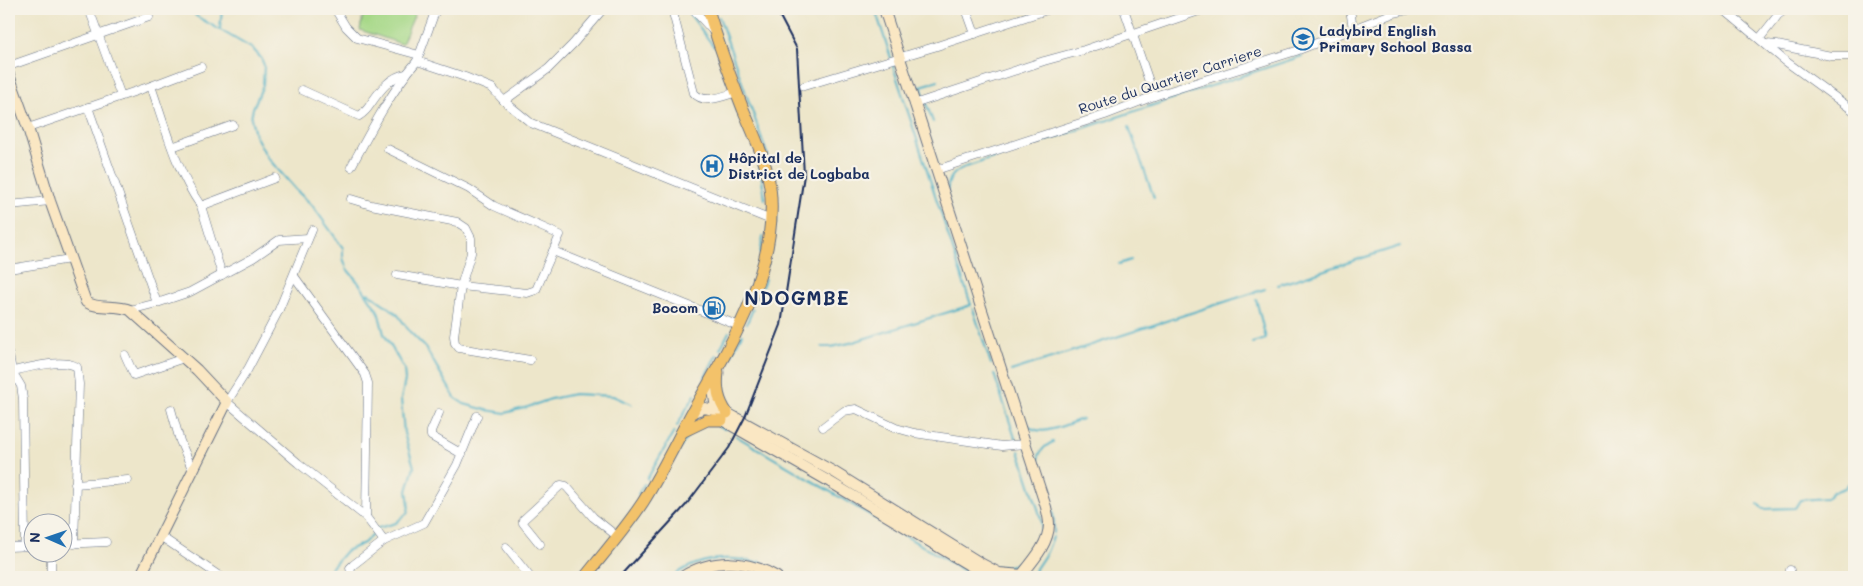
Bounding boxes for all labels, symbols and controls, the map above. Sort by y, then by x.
place label: Ladybird English Primary School Bassa [1319,21,1472,56]
school or university icon: Ladybird English Primary School Bassa [1291,27,1315,51]
street label: Route du Quartier Carriere [1076,41,1264,118]
place label: Hôpital de District de Logbaba [728,148,870,183]
hospital icon: Hôpital de District de Logbaba [700,154,724,178]
district label: NDOGMBE [744,285,850,310]
fuel station icon: Bocom [702,296,726,320]
place label: Bocom [652,298,698,317]
north arrow [22,514,72,564]
text: N [25,532,44,543]

